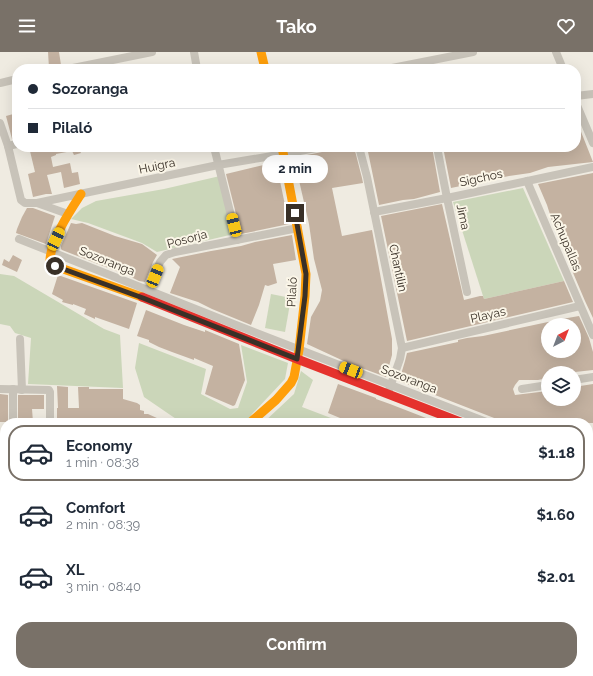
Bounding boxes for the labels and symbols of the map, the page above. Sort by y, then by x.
street label: Huigra [138,155,176,177]
callout: 2 min [262,155,328,183]
street label: Sigchos [458,167,504,189]
street label: Jima [453,203,473,231]
route end [286,204,304,222]
street label: Achupallas [548,211,585,273]
car [225,212,243,238]
car [45,226,67,252]
street label: Posorja [165,227,209,251]
street label: Sozoranga [77,243,137,279]
street label: Chantilin [386,243,410,293]
route start [46,257,64,275]
car [145,263,165,289]
street label: Pilaló [284,277,300,307]
street label: Playas [469,304,507,326]
north arrow [541,318,581,358]
car [338,360,364,380]
street label: Sozoranga [379,362,439,396]

